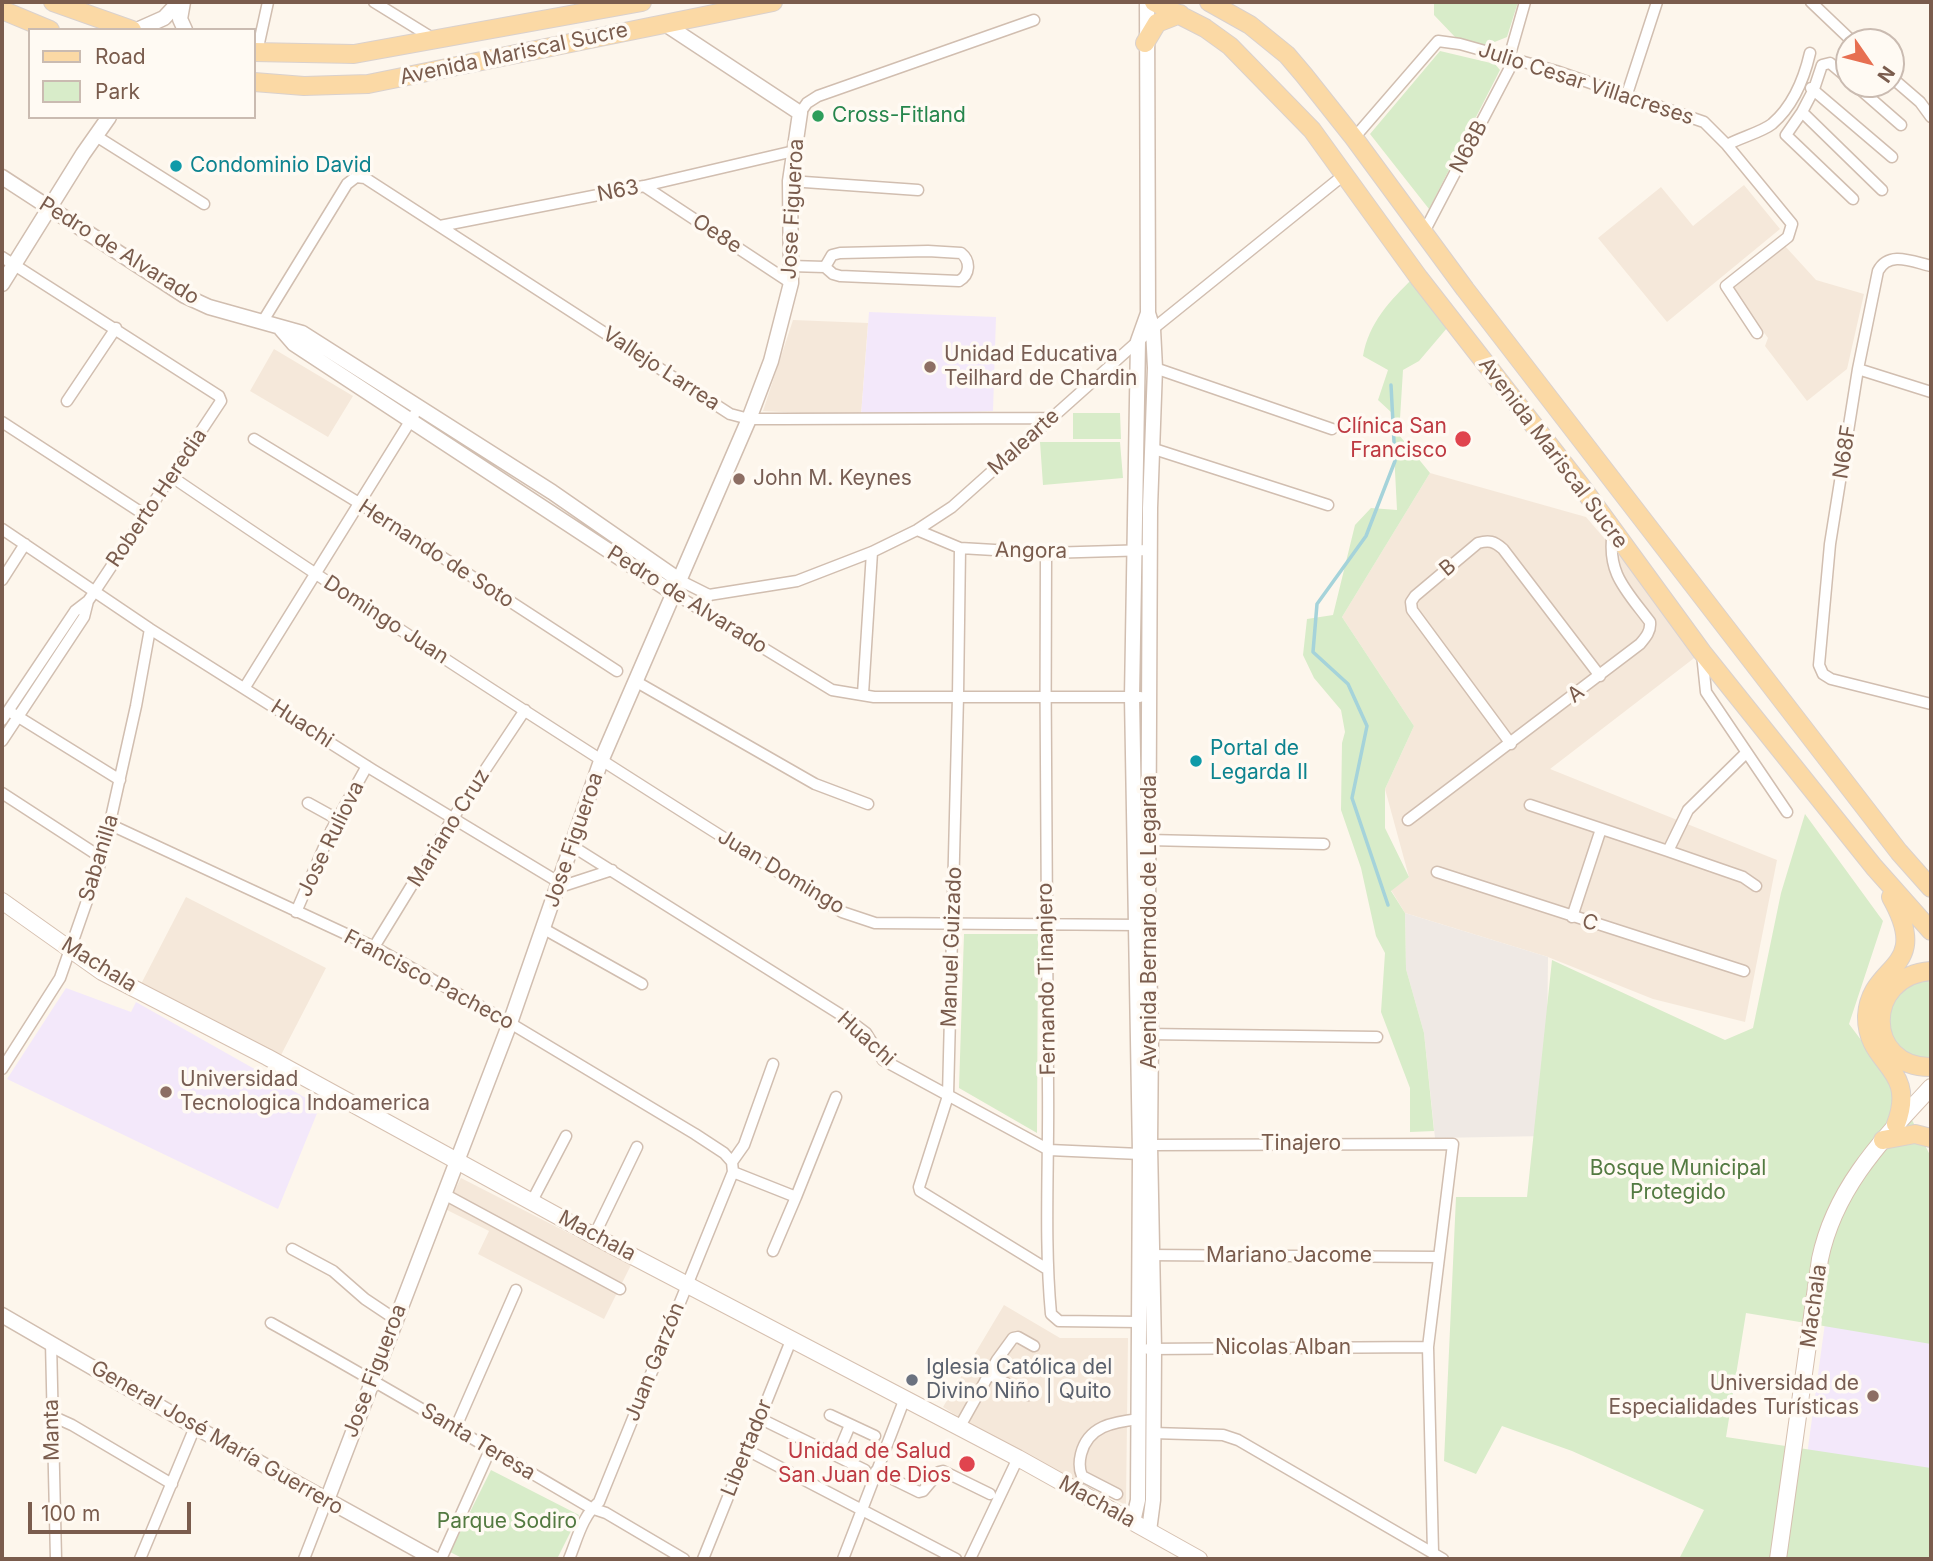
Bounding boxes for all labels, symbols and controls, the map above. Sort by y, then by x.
street label: Avenida Mariscal Sucre [398,17,630,91]
legend [28,28,256,119]
north arrow [1835,28,1905,98]
street label: Julio Cesar Villacreses [1475,37,1697,131]
text: Road [95,44,146,69]
text: N [1872,62,1900,87]
text: Park [95,79,140,104]
place label: Cross-Fitland [832,103,966,129]
marker: Cross-Fitland [810,108,826,124]
street label: N68B [1445,117,1493,177]
street label: Jose Figueroa [777,138,809,280]
place label: Condominio David [190,153,372,179]
marker: Condominio David [168,158,184,174]
street label: N63 [595,175,641,207]
street label: Pedro de Alvarado [34,192,204,310]
street label: Oe8e [688,209,746,259]
street label: Vallejo Larrea [598,322,724,416]
place label: Unidad Educativa Teilhard de Chardin [944,342,1137,392]
street label: Avenida Mariscal Sucre [1473,353,1633,553]
marker: Unidad Educativa Teilhard de Chardin [922,359,938,375]
street label: Malearte [983,403,1065,481]
place label: Clínica San Francisco [1336,414,1447,464]
street label: N68F [1828,423,1862,481]
street label: Roberto Heredia [101,424,213,572]
marker: Clínica San Francisco [1453,429,1473,449]
place label: John M. Keynes [753,466,912,492]
marker: John M. Keynes [731,471,747,487]
street label: Hernando de Soto [353,494,519,614]
street label: Angora [995,538,1067,564]
street label: Pedro de Alvarado [602,541,772,659]
street label: B [1435,554,1461,582]
street label: Domingo Juan [319,570,453,670]
street label: A [1563,680,1589,708]
street label: Huachi [266,695,338,753]
place label: Portal de Legarda II [1210,736,1308,786]
marker: Portal de Legarda II [1188,753,1204,769]
street label: Mariano Cruz [403,764,495,892]
street label: Jose Figueroa [539,769,609,911]
street label: Avenida Bernardo de Legarda [1137,775,1163,1069]
street label: Jose Ruliova [292,777,370,901]
street label: Sabanilla [74,811,124,905]
street label: Juan Domingo [713,824,849,920]
street label: Manuel Guizado [937,866,967,1028]
street label: Fernando Tinanjero [1033,882,1061,1076]
street label: C [1579,909,1601,937]
street label: Francisco Pacheco [340,925,518,1035]
street label: Machala [57,932,141,998]
street label: Huachi [832,1006,900,1072]
place label: Universidad Tecnologica Indoamerica [180,1067,430,1117]
marker: Universidad Tecnologica Indoamerica [158,1084,174,1100]
street label: Tinajero [1261,1131,1341,1157]
park label: Bosque Municipal Protegido [1590,1156,1766,1206]
street label: Machala [554,1205,640,1267]
street label: Mariano Jacome [1206,1243,1372,1269]
street label: Machala [1796,1263,1832,1349]
street label: Juan Garzón [620,1299,690,1425]
street label: Jose Figueroa [338,1301,412,1441]
street label: Nicolas Alban [1215,1335,1351,1361]
street label: General José María Guerrero [86,1355,348,1521]
place label: Iglesia Católica del Divino Niño | Quito [926,1355,1112,1405]
place label: Universidad de Especialidades Turísticas [1609,1371,1859,1421]
marker: Iglesia Católica del Divino Niño | Quito [904,1372,920,1388]
marker: Universidad de Especialidades Turísticas [1865,1388,1881,1404]
street label: Libertador [716,1396,778,1500]
street label: Santa Teresa [416,1398,540,1486]
street label: Manta [39,1399,65,1461]
place label: Unidad de Salud San Juan de Dios [778,1439,951,1489]
marker: Unidad de Salud San Juan de Dios [957,1454,977,1474]
street label: Machala [1054,1471,1140,1533]
scale bar [32,1488,194,1532]
text: 100 m [41,1501,100,1526]
park label: Parque Sodiro [437,1509,577,1535]

